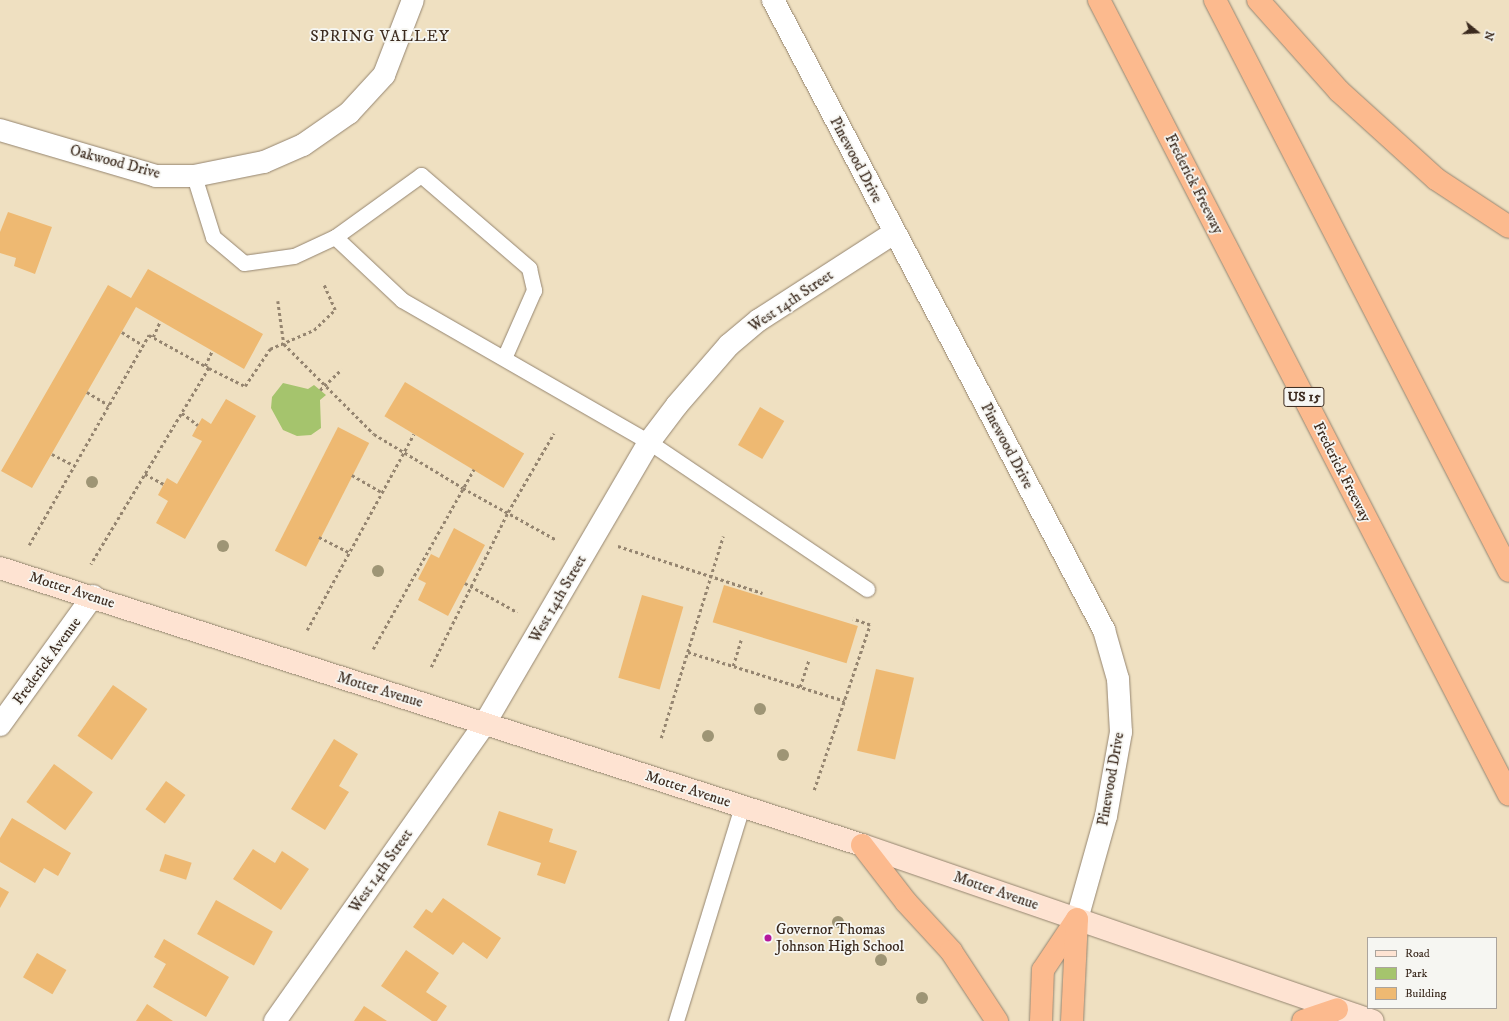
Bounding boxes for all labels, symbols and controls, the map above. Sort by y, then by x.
north arrow [1457,12,1497,52]
district label: SPRING VALLEY [310,26,450,46]
text: N [1480,29,1496,42]
street label: Pinewood Drive [826,114,886,206]
street label: Frederick Freeway [1161,131,1227,237]
street label: Oakwood Drive [68,141,162,183]
street label: West 14th Street [745,266,837,336]
road number: US 15 [1283,385,1325,409]
street label: Pinewood Drive [977,400,1037,492]
street label: Frederick Freeway [1309,419,1375,525]
street label: West 14th Street [526,552,590,646]
street label: Motter Avenue [27,568,117,612]
street label: Frederick Avenue [9,614,85,708]
street label: Motter Avenue [335,668,425,712]
street label: Pinewood Drive [1094,731,1128,827]
street label: Motter Avenue [643,767,733,811]
street label: West 14th Street [346,826,416,916]
street label: Motter Avenue [951,868,1041,914]
place label: Governor Thomas Johnson High School [776,920,904,955]
marker: Governor Thomas Johnson High School [763,933,773,943]
legend [1367,937,1497,1009]
text: Road [1405,946,1430,961]
text: Park [1405,966,1427,981]
text: Building [1405,986,1446,1001]

